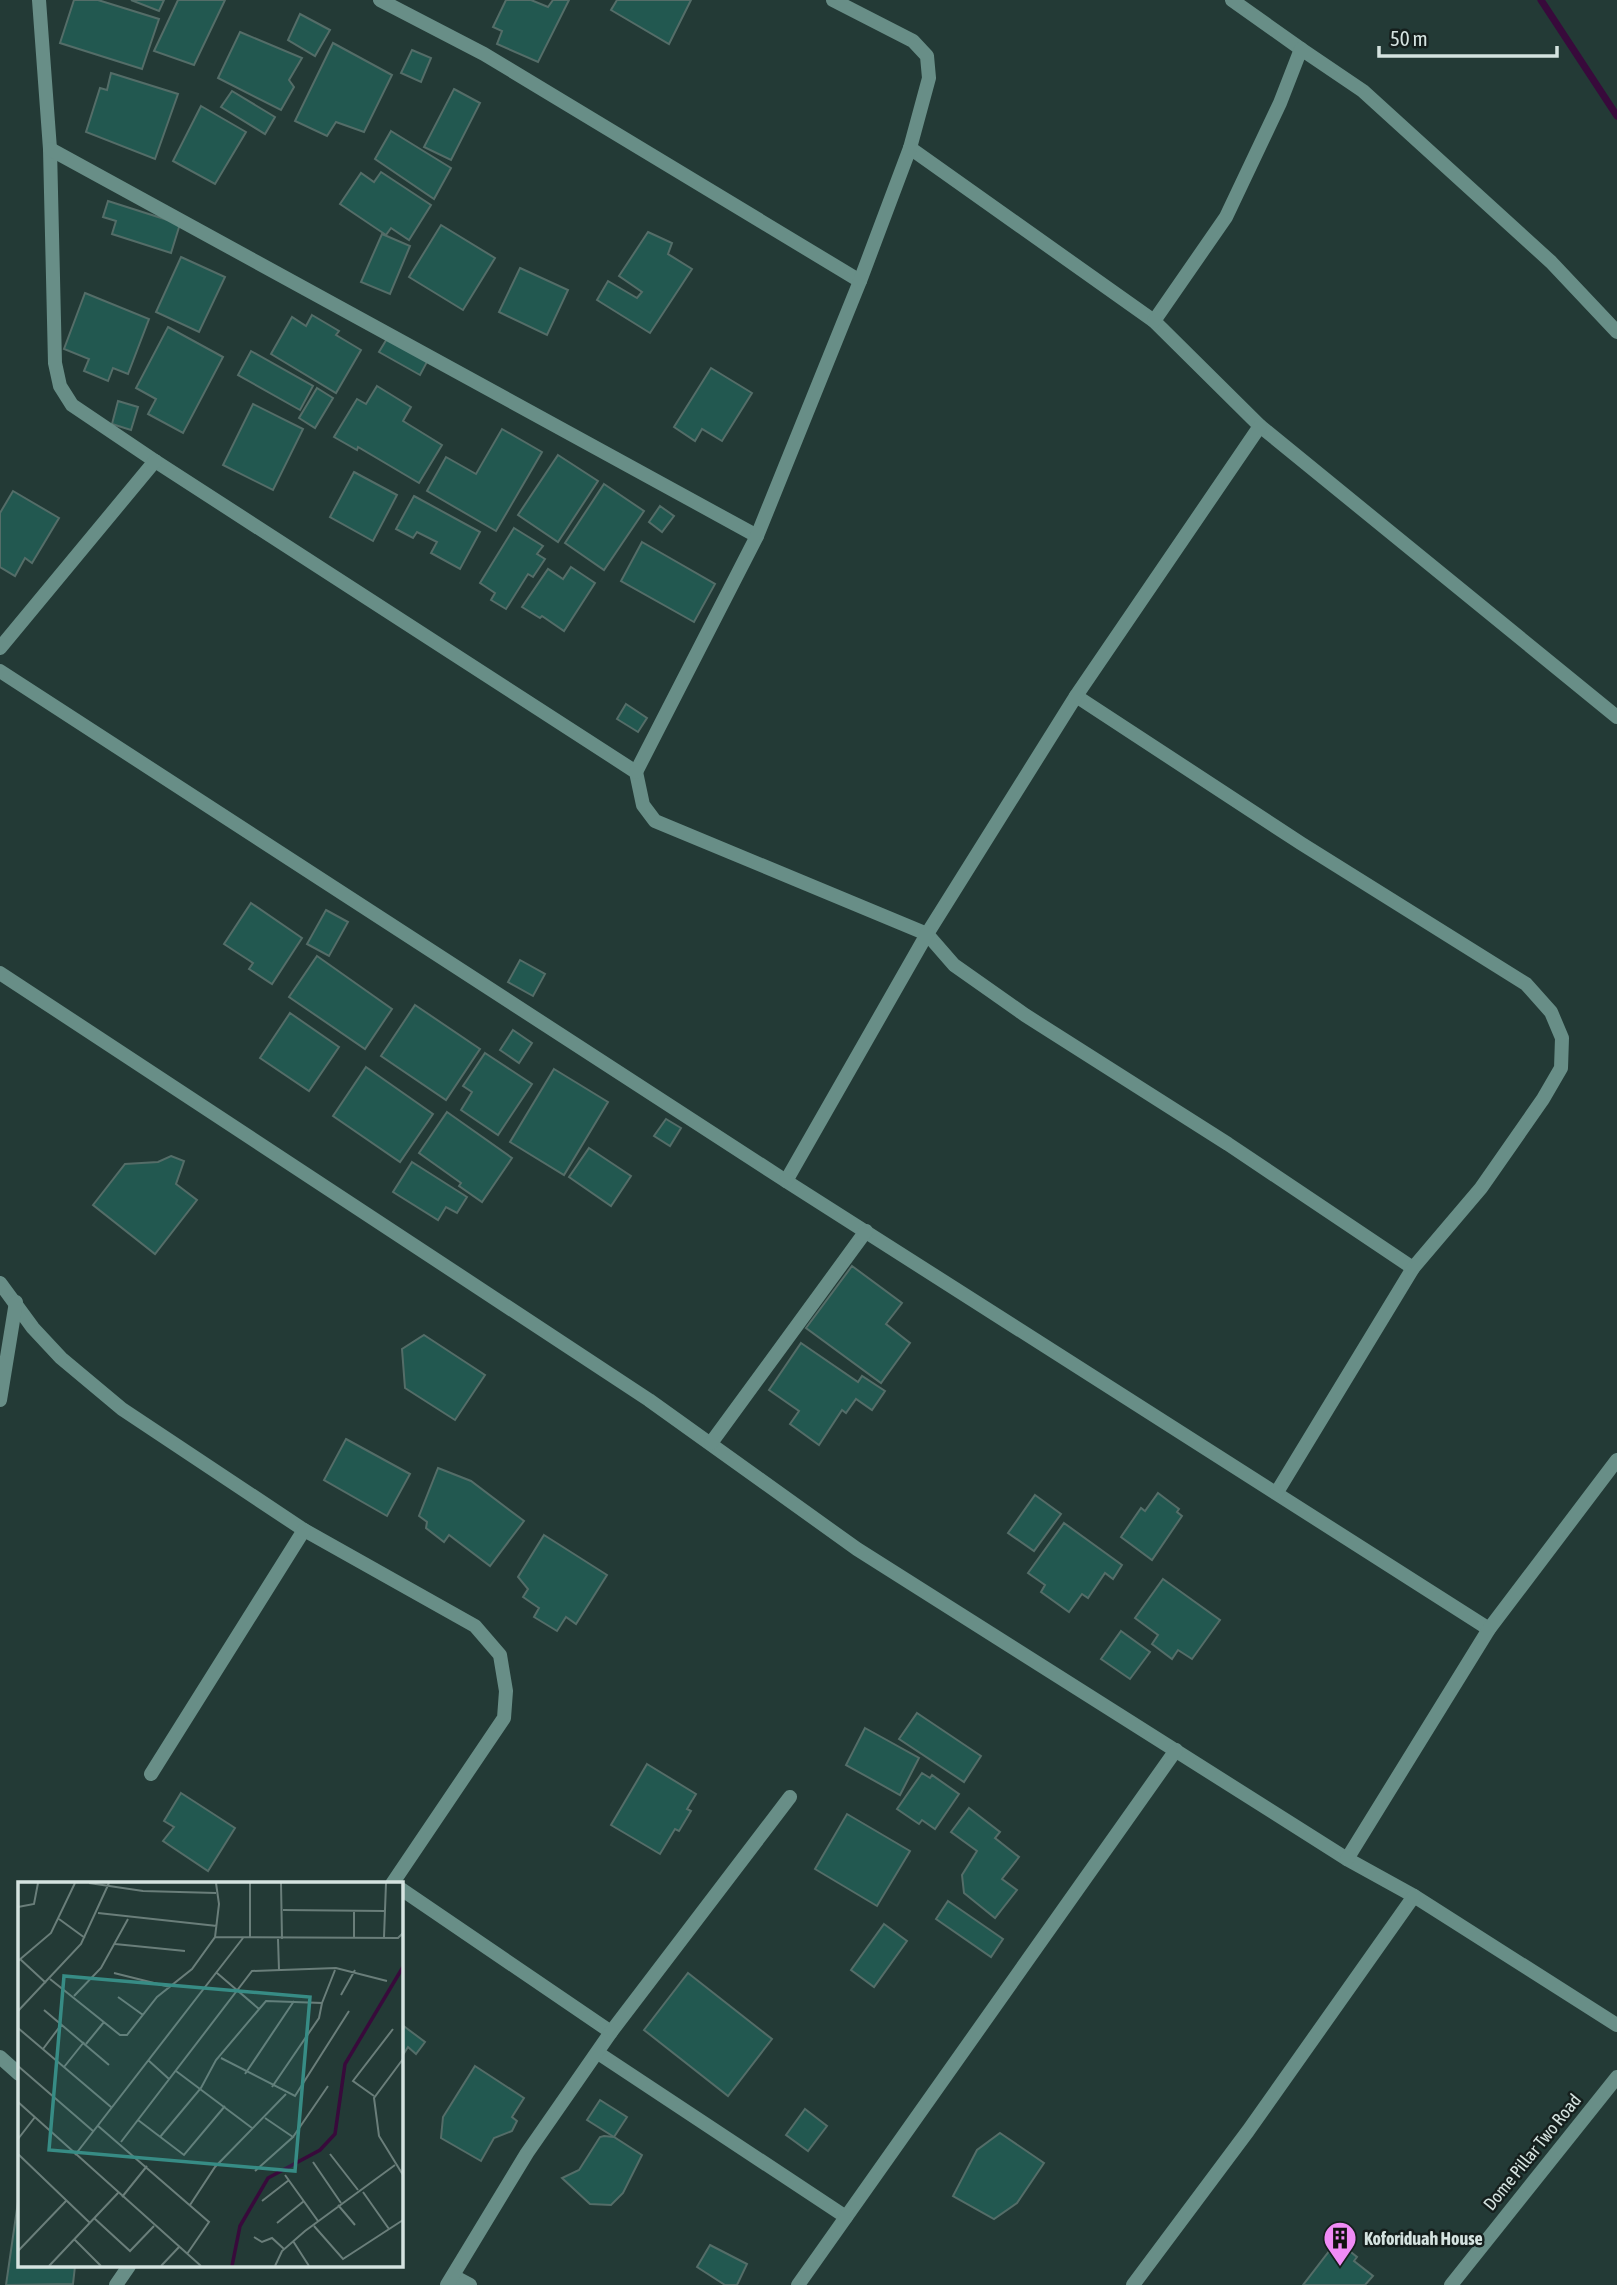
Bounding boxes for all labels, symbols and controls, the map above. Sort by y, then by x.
scale bar [1379,14,1558,58]
text: 50 m [1390,26,1428,50]
inset map [18,1882,402,2268]
street label: Dome Pillar Two Road [1479,2090,1585,2214]
building icon: Koforiduah House [1321,2219,1359,2268]
place label: Koforiduah House [1364,2228,1483,2249]

